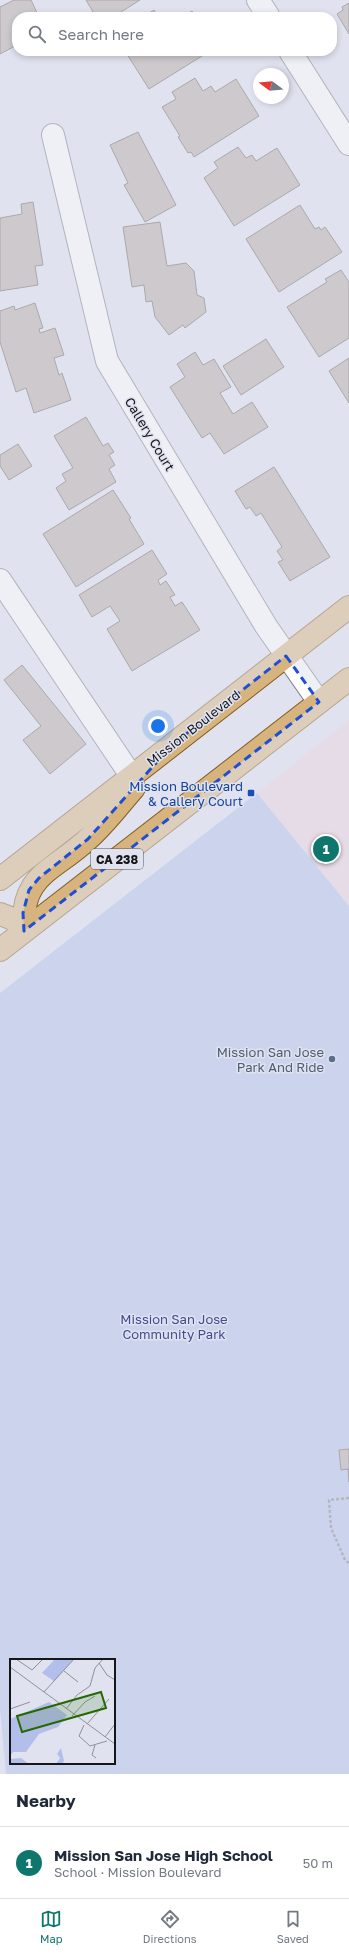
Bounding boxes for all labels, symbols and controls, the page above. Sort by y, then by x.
search box [12,12,337,56]
icon: search [26,23,48,45]
text: Search here [58,25,144,43]
north arrow [253,68,289,104]
street label: Callery Court [122,394,178,474]
street label: Mission Boulevard [143,687,243,769]
your location [148,716,168,736]
place label: Mission Boulevard & Callery Court [129,778,243,809]
marker: Mission Boulevard & Callery Court [246,788,256,798]
pin: 1 [313,834,339,864]
road number: CA 238 [91,849,143,869]
place label: Mission San Jose Park And Ride [217,1044,324,1075]
marker: Mission San Jose Park And Ride [327,1054,337,1064]
park label: Mission San Jose Community Park [120,1311,228,1342]
inset map [10,1659,115,1764]
text: Nearby [16,1790,76,1811]
text: Mission San Jose High School [54,1846,273,1864]
text: 1 [26,1855,32,1871]
text: 50 m [303,1855,333,1871]
text: School · Mission Boulevard [54,1864,221,1880]
tab: Map [40,1908,63,1945]
tab: Directions [143,1908,197,1945]
tab: Saved [277,1908,309,1945]

